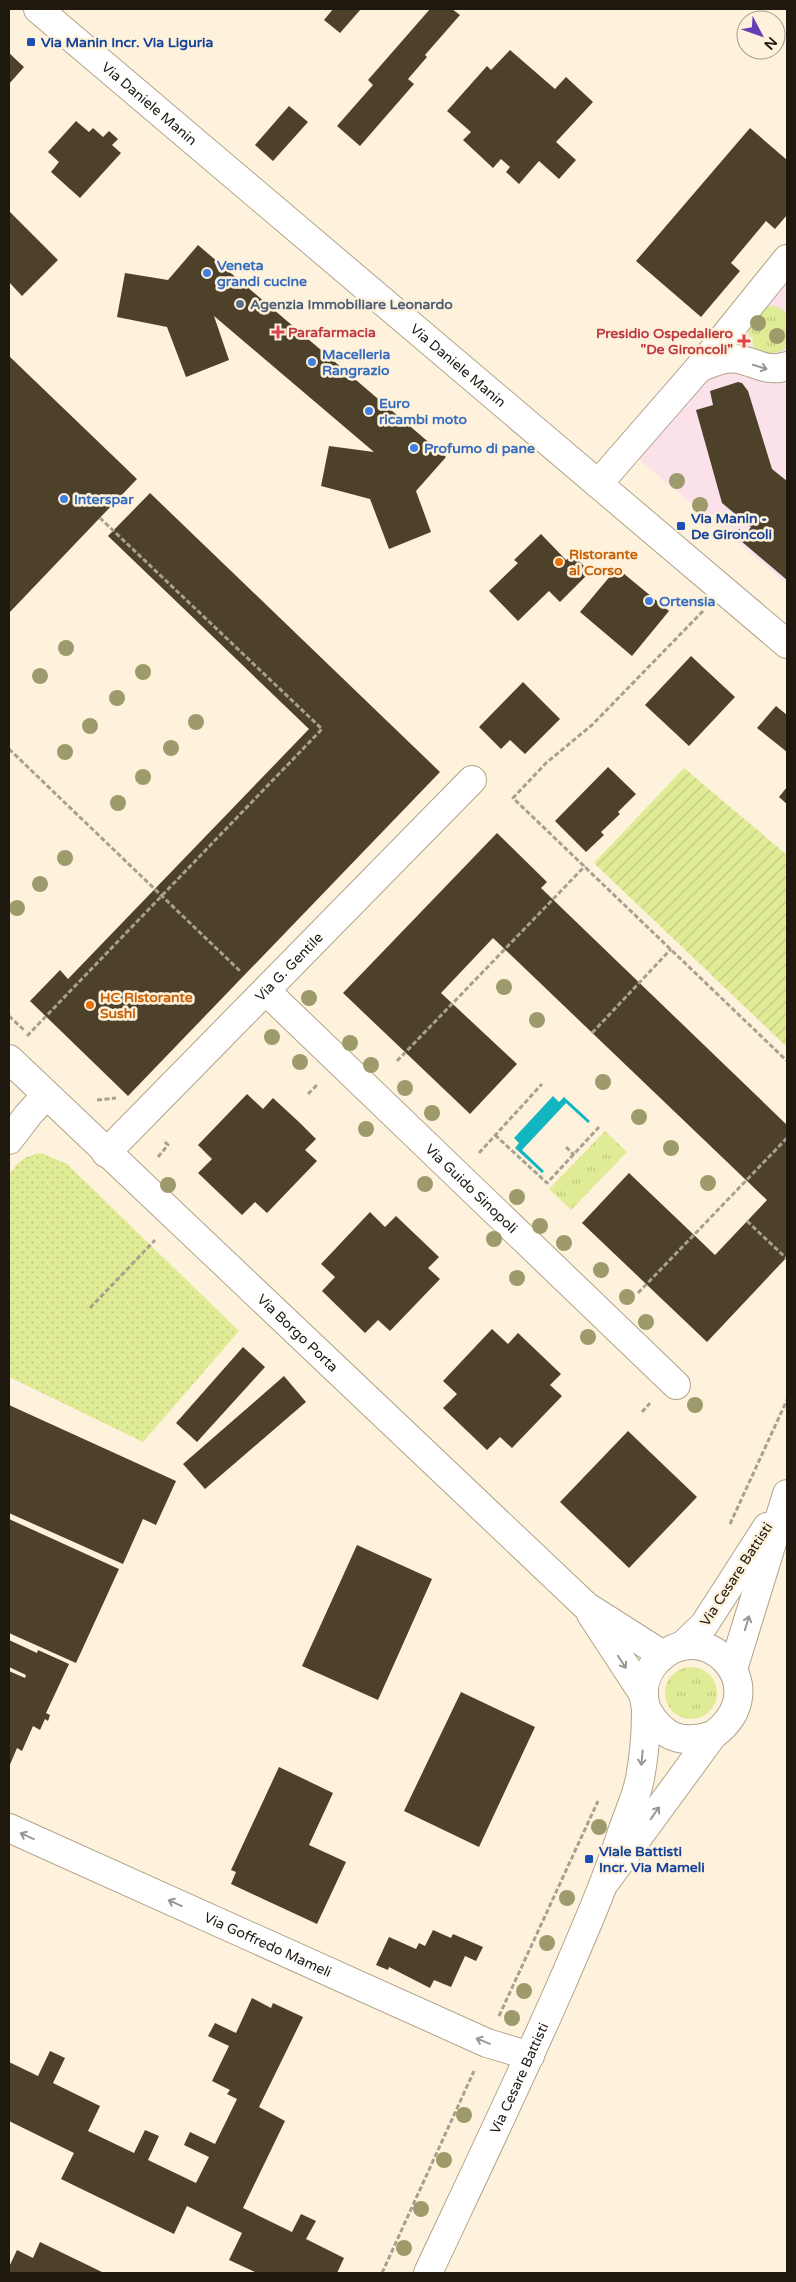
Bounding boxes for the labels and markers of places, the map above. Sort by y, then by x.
place label: Via Manin Incr. Via Liguria [41,34,214,51]
marker: Via Manin Incr. Via Liguria [25,36,37,48]
place label: Veneta grandi cucine [217,257,307,290]
marker: Veneta grandi cucine [201,267,213,279]
place label: Agenzia Immobiliare Leonardo [250,296,453,313]
marker: Agenzia Immobiliare Leonardo [234,298,246,310]
place label: Parafarmacia [288,324,376,341]
place label: Presidio Ospedaliero "De Gironcoli" [596,325,733,358]
marker: Parafarmacia [272,326,284,338]
marker: Presidio Ospedaliero "De Gironcoli" [737,334,751,348]
place label: Macelleria Rangrazio [322,346,390,379]
marker: Macelleria Rangrazio [306,356,318,368]
place label: Euro ricambi moto [379,395,468,428]
marker: Euro ricambi moto [363,405,375,417]
place label: Profumo di pane [424,440,535,457]
marker: Profumo di pane [408,442,420,454]
place label: Interspar [74,491,134,508]
marker: Interspar [58,493,70,505]
place label: Via Manin - De Gironcoli [691,510,772,543]
marker: Via Manin - De Gironcoli [675,520,687,532]
place label: Ristorante al Corso [569,546,638,579]
marker: Ristorante al Corso [553,556,565,568]
place label: Ortensia [659,593,716,610]
marker: Ortensia [643,595,655,607]
place label: HC Ristorante Sushi [100,989,193,1022]
marker: HC Ristorante Sushi [84,999,96,1011]
place label: Viale Battisti Incr. Via Mameli [599,1843,705,1876]
marker: Viale Battisti Incr. Via Mameli [583,1853,595,1865]

